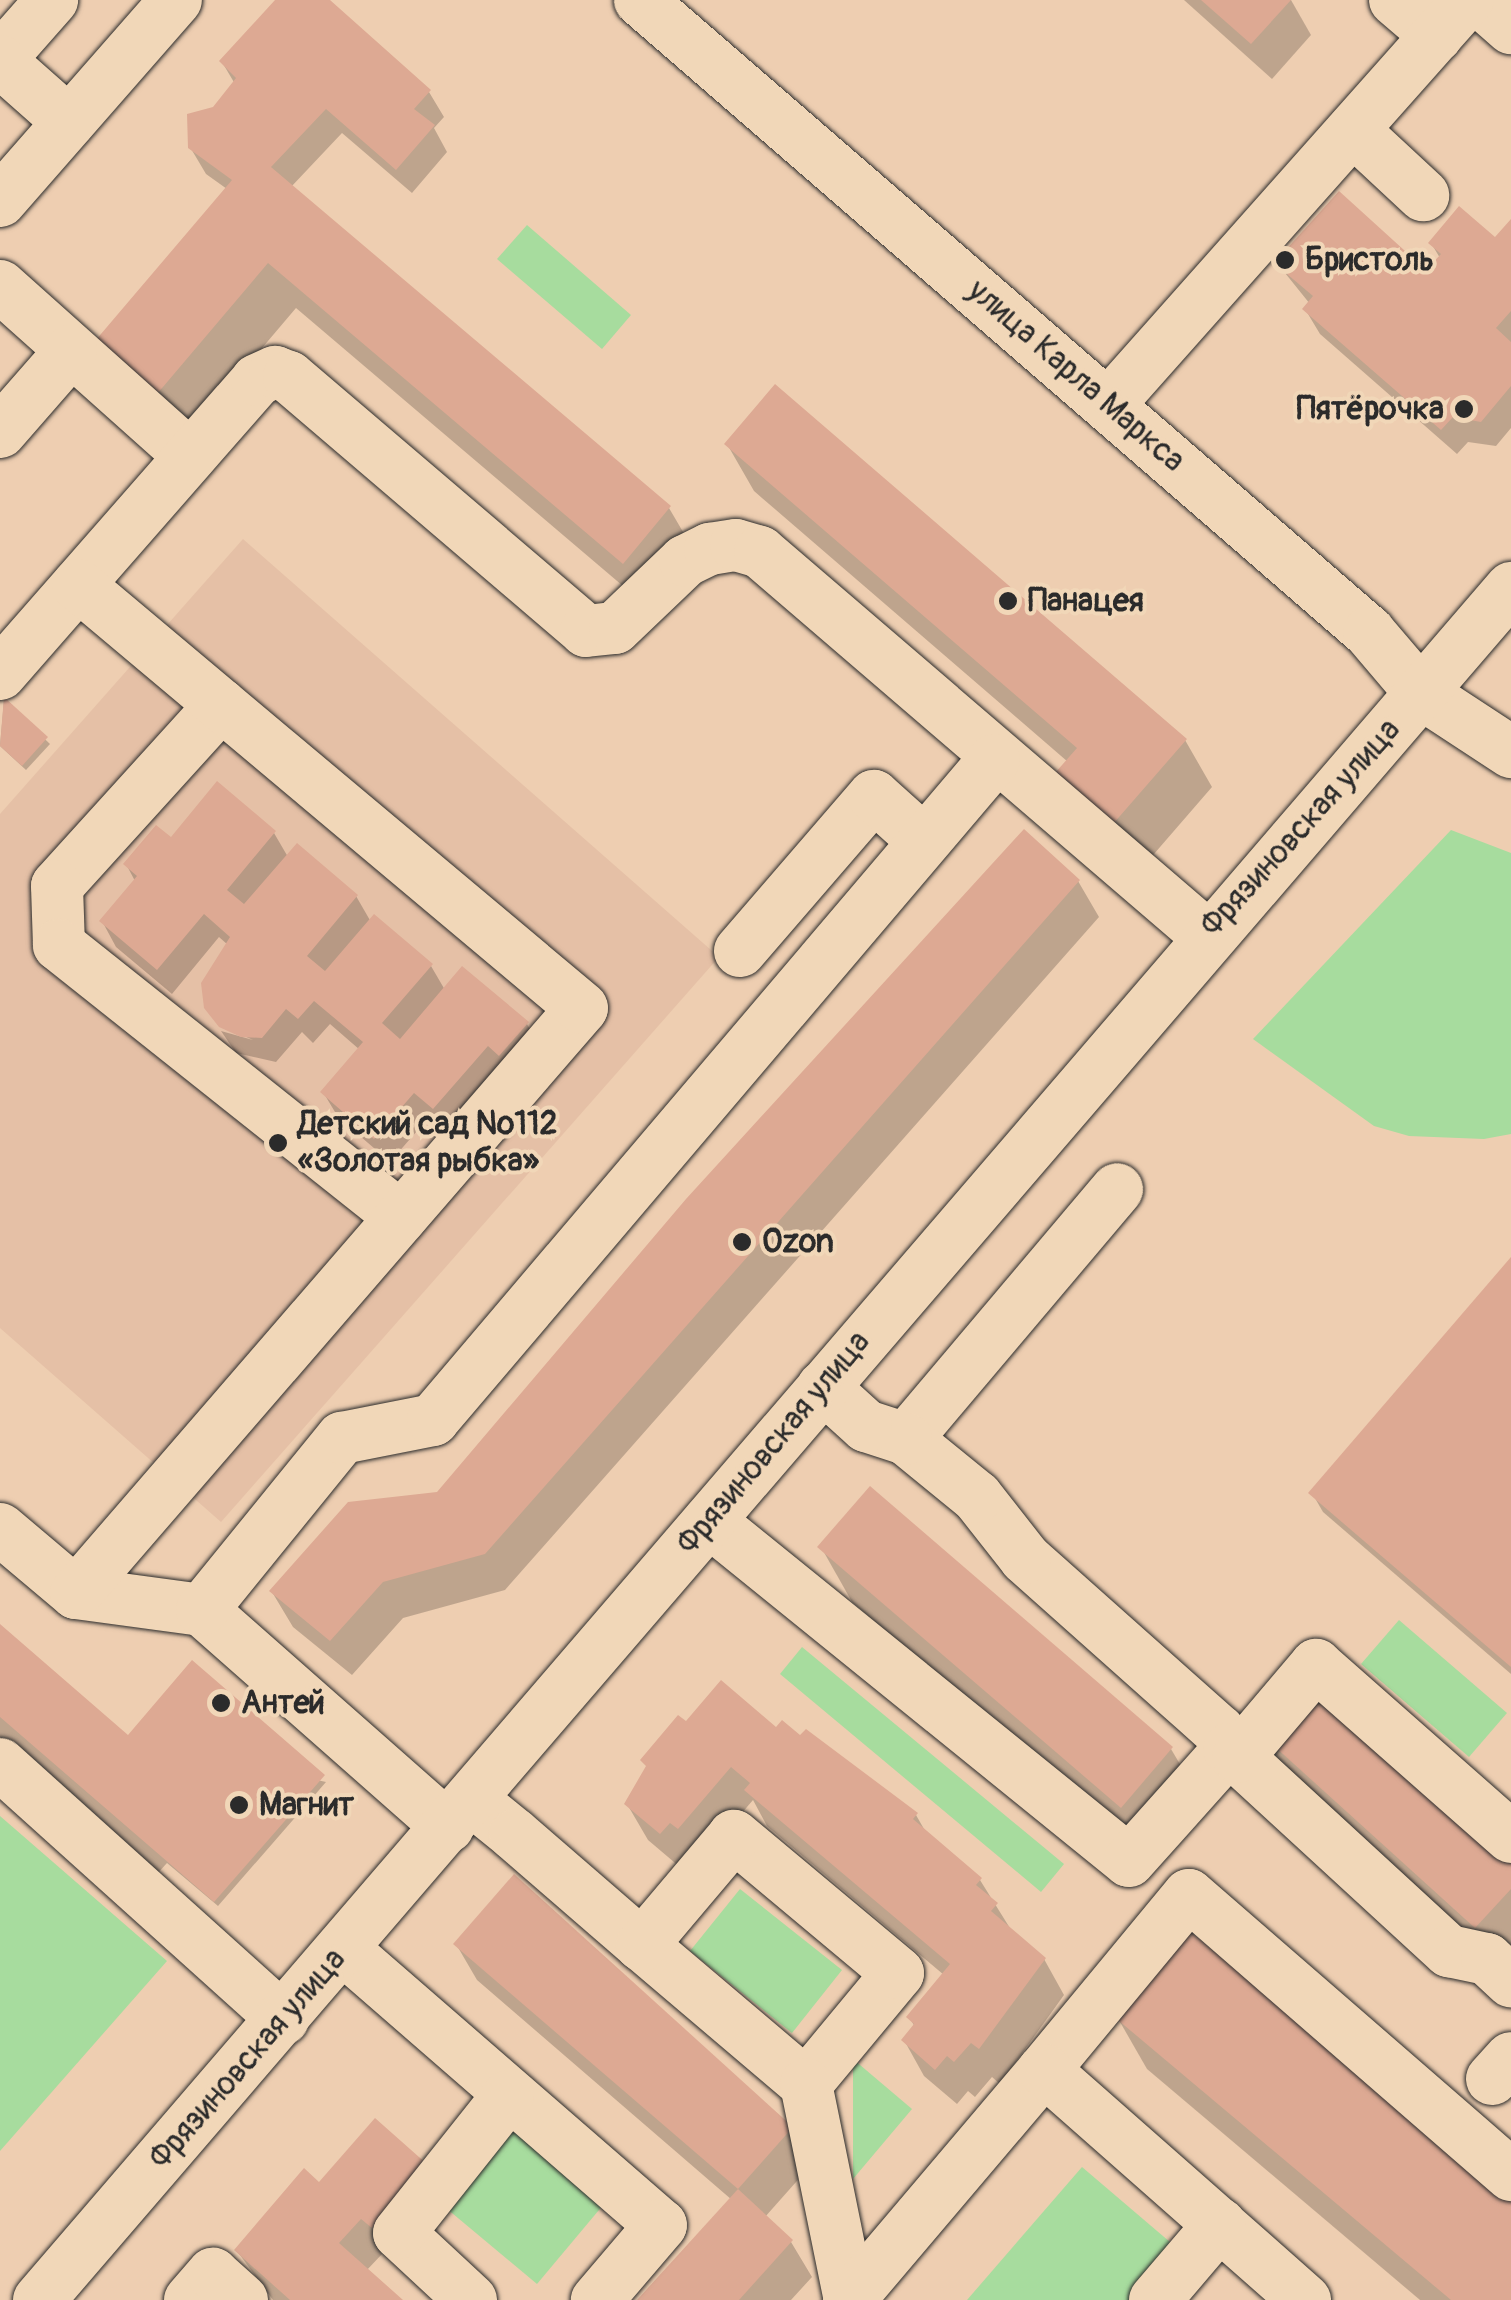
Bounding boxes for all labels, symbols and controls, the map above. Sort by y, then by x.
place label: Бристоль [1305,241,1434,279]
marker: Бристоль [1274,249,1296,271]
street label: улица Карла Маркса [960,272,1192,480]
place label: Пятёрочка [1297,390,1444,428]
marker: Пятёрочка [1453,398,1475,420]
place label: Панацея [1028,582,1144,620]
marker: Панацея [997,590,1019,612]
street label: Фрязиновская улица [1193,711,1409,945]
place label: Детский сад №112 «Золотая рыбка» [298,1106,557,1181]
marker: Детский сад №112 «Золотая рыбка» [267,1132,289,1154]
place label: Ozon [762,1223,834,1261]
marker: Ozon [731,1231,753,1253]
street label: Фрязиновская улица [669,1324,879,1562]
place label: Антей [241,1684,325,1722]
marker: Антей [210,1692,232,1714]
place label: Магнит [259,1786,354,1824]
marker: Магнит [228,1794,250,1816]
street label: Фрязиновская улица [142,1941,354,2177]

